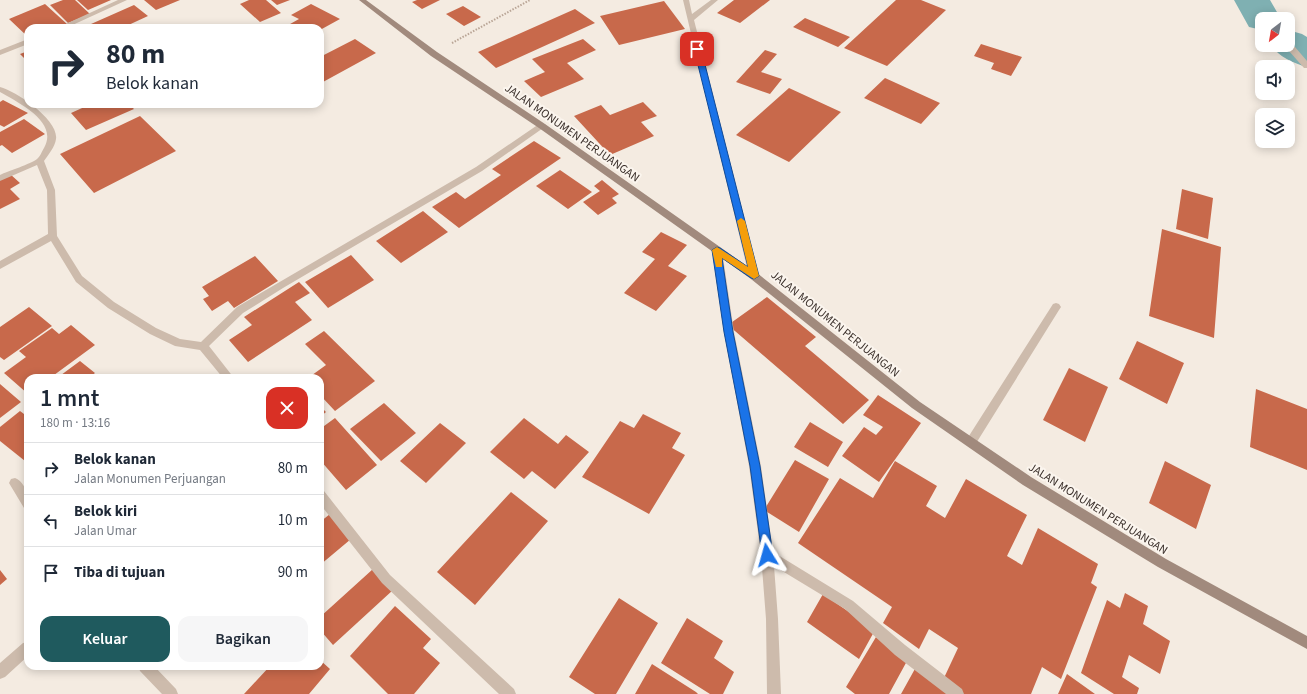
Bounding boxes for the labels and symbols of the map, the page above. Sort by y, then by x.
north arrow [1255,12,1295,52]
pin [680,32,714,66]
street label: JALAN MONUMEN PERJUANGAN [501,80,643,186]
street label: JALAN MONUMEN PERJUANGAN [767,267,903,381]
street label: JALAN MONUMEN PERJUANGAN [1025,459,1171,559]
position arrow [746,534,788,576]

